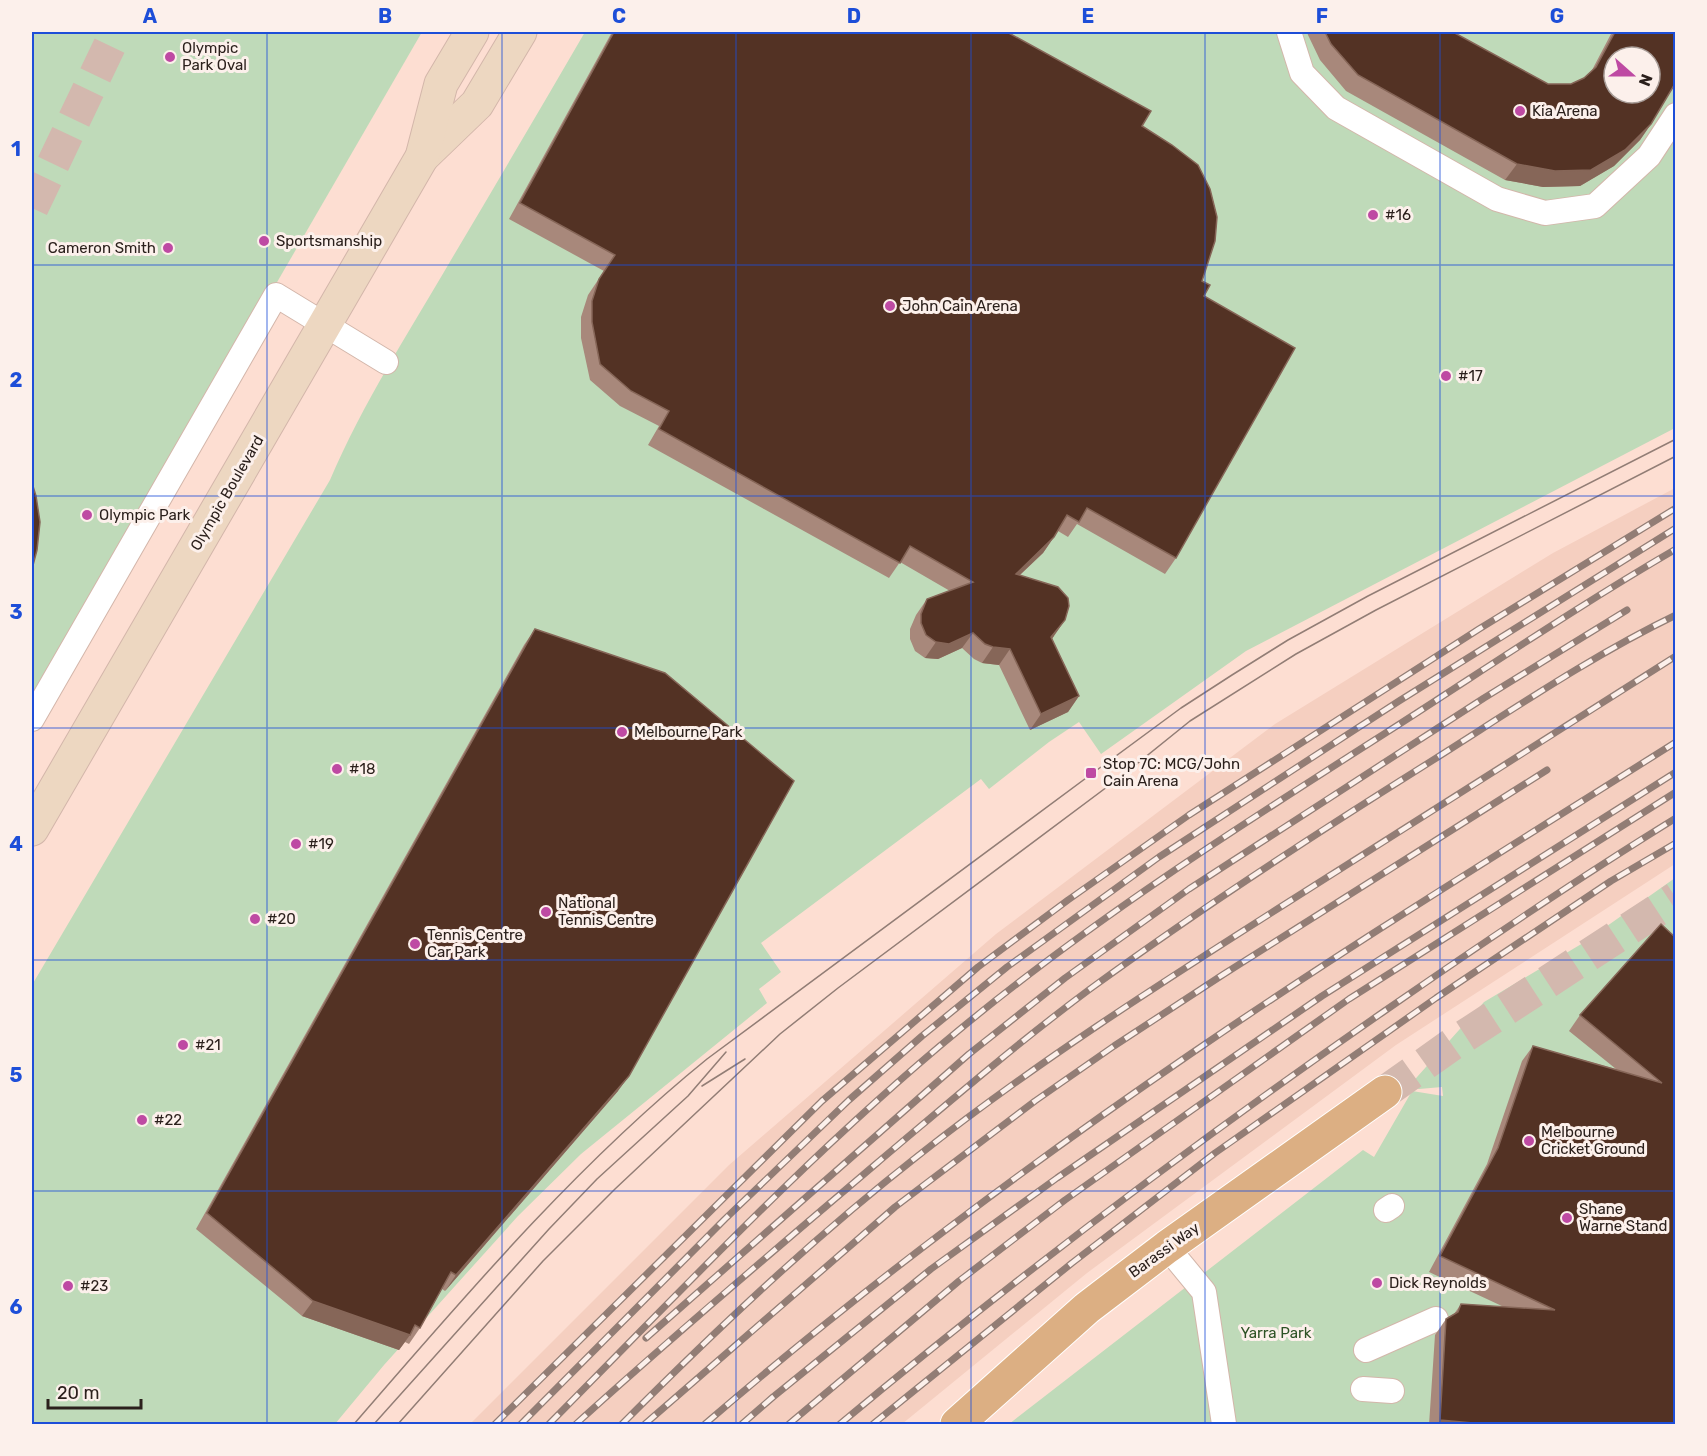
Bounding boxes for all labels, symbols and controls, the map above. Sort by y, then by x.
text: A [143,4,158,28]
text: B [378,4,392,28]
text: C [612,4,626,28]
text: D [847,4,861,28]
text: E [1082,4,1094,28]
text: F [1316,4,1328,28]
text: G [1550,4,1564,28]
place label: Olympic Park Oval [182,39,247,74]
north arrow [1602,45,1662,105]
marker: Olympic Park Oval [163,50,177,64]
text: N [1635,71,1656,89]
place label: Kia Arena [1532,102,1598,120]
marker: Kia Arena [1513,104,1527,118]
text: 1 [11,137,21,161]
place label: #16 [1385,206,1411,224]
marker: #16 [1366,208,1380,222]
place label: Sportsmanship [276,232,382,250]
marker: Sportsmanship [257,234,271,248]
place label: Cameron Smith [48,239,156,257]
marker: Cameron Smith [161,241,175,255]
place label: John Cain Arena [902,297,1018,315]
marker: John Cain Arena [883,299,897,313]
place label: #17 [1458,367,1483,385]
text: 2 [10,368,23,392]
marker: #17 [1439,369,1453,383]
street label: Olympic Boulevard [187,432,267,554]
place label: Olympic Park [99,506,190,524]
marker: Olympic Park [80,508,94,522]
text: 3 [9,600,23,624]
place label: Melbourne Park [634,723,743,741]
marker: Melbourne Park [615,725,629,739]
place label: Stop 7C: MCG/John Cain Arena [1103,755,1240,790]
place label: #18 [349,760,375,778]
marker: #18 [330,762,344,776]
marker: Stop 7C: MCG/John Cain Arena [1084,766,1098,780]
text: 4 [9,832,23,856]
place label: #19 [308,835,334,853]
marker: #19 [289,837,303,851]
place label: National Tennis Centre [558,894,654,929]
marker: National Tennis Centre [539,905,553,919]
place label: #20 [267,910,296,928]
marker: #20 [248,912,262,926]
place label: Tennis Centre Car Park [427,926,523,961]
marker: Tennis Centre Car Park [408,937,422,951]
place label: #21 [195,1036,221,1054]
marker: #21 [176,1038,190,1052]
text: 5 [10,1063,23,1087]
place label: #22 [154,1111,182,1129]
marker: #22 [135,1113,149,1127]
place label: Melbourne Cricket Ground [1541,1123,1645,1158]
marker: Melbourne Cricket Ground [1522,1134,1536,1148]
place label: Shane Warne Stand [1579,1200,1667,1235]
marker: Shane Warne Stand [1560,1211,1574,1225]
street label: Barassi Way [1125,1218,1203,1282]
place label: Dick Reynolds [1389,1274,1487,1292]
marker: Dick Reynolds [1370,1276,1384,1290]
place label: #23 [80,1277,108,1295]
marker: #23 [61,1279,75,1293]
text: 6 [9,1295,23,1319]
park label: Yarra Park [1241,1324,1312,1342]
scale bar [48,1372,141,1410]
text: 20 m [57,1382,99,1404]

